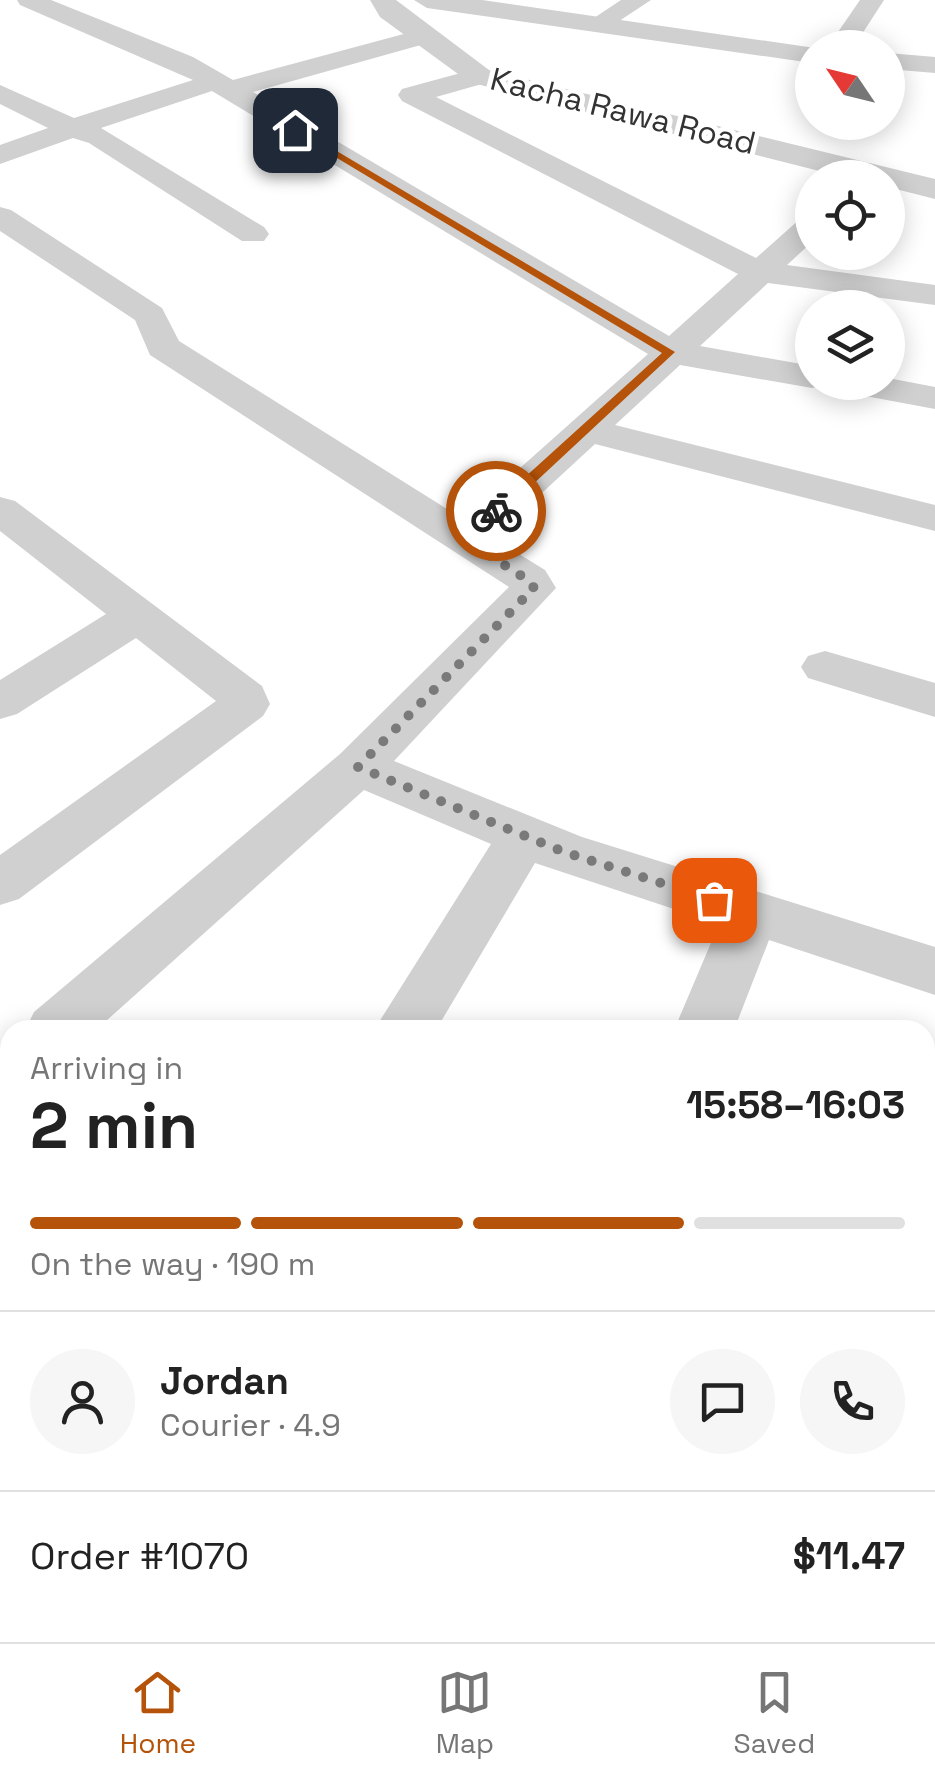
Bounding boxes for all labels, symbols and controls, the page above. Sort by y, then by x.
north arrow [795,30,905,140]
map controls [795,30,905,400]
street label: Kacha Rawa Road [486,59,760,163]
pin [253,88,338,173]
icon: home [268,103,323,158]
button: locate [795,160,905,270]
button: layers [795,290,905,400]
courier [446,461,546,561]
icon: bike [469,484,524,539]
pin [672,858,757,943]
icon: bag [687,873,742,928]
text: Arriving in [30,1048,183,1088]
text: 15:58–16:03 [686,1081,905,1129]
text: 2 min [30,1084,198,1167]
text: On the way · 190 m [30,1244,315,1284]
button: person [30,1349,135,1454]
button: chat [670,1349,775,1454]
button: phone [800,1349,905,1454]
text: Jordan [160,1357,289,1405]
text: Courier · 4.9 [160,1405,341,1445]
text: Order #1070 [30,1532,249,1580]
text: $11.47 [793,1532,905,1580]
tab: Home [120,1665,196,1761]
tab: Map [436,1665,494,1761]
tab: Saved [734,1665,815,1761]

